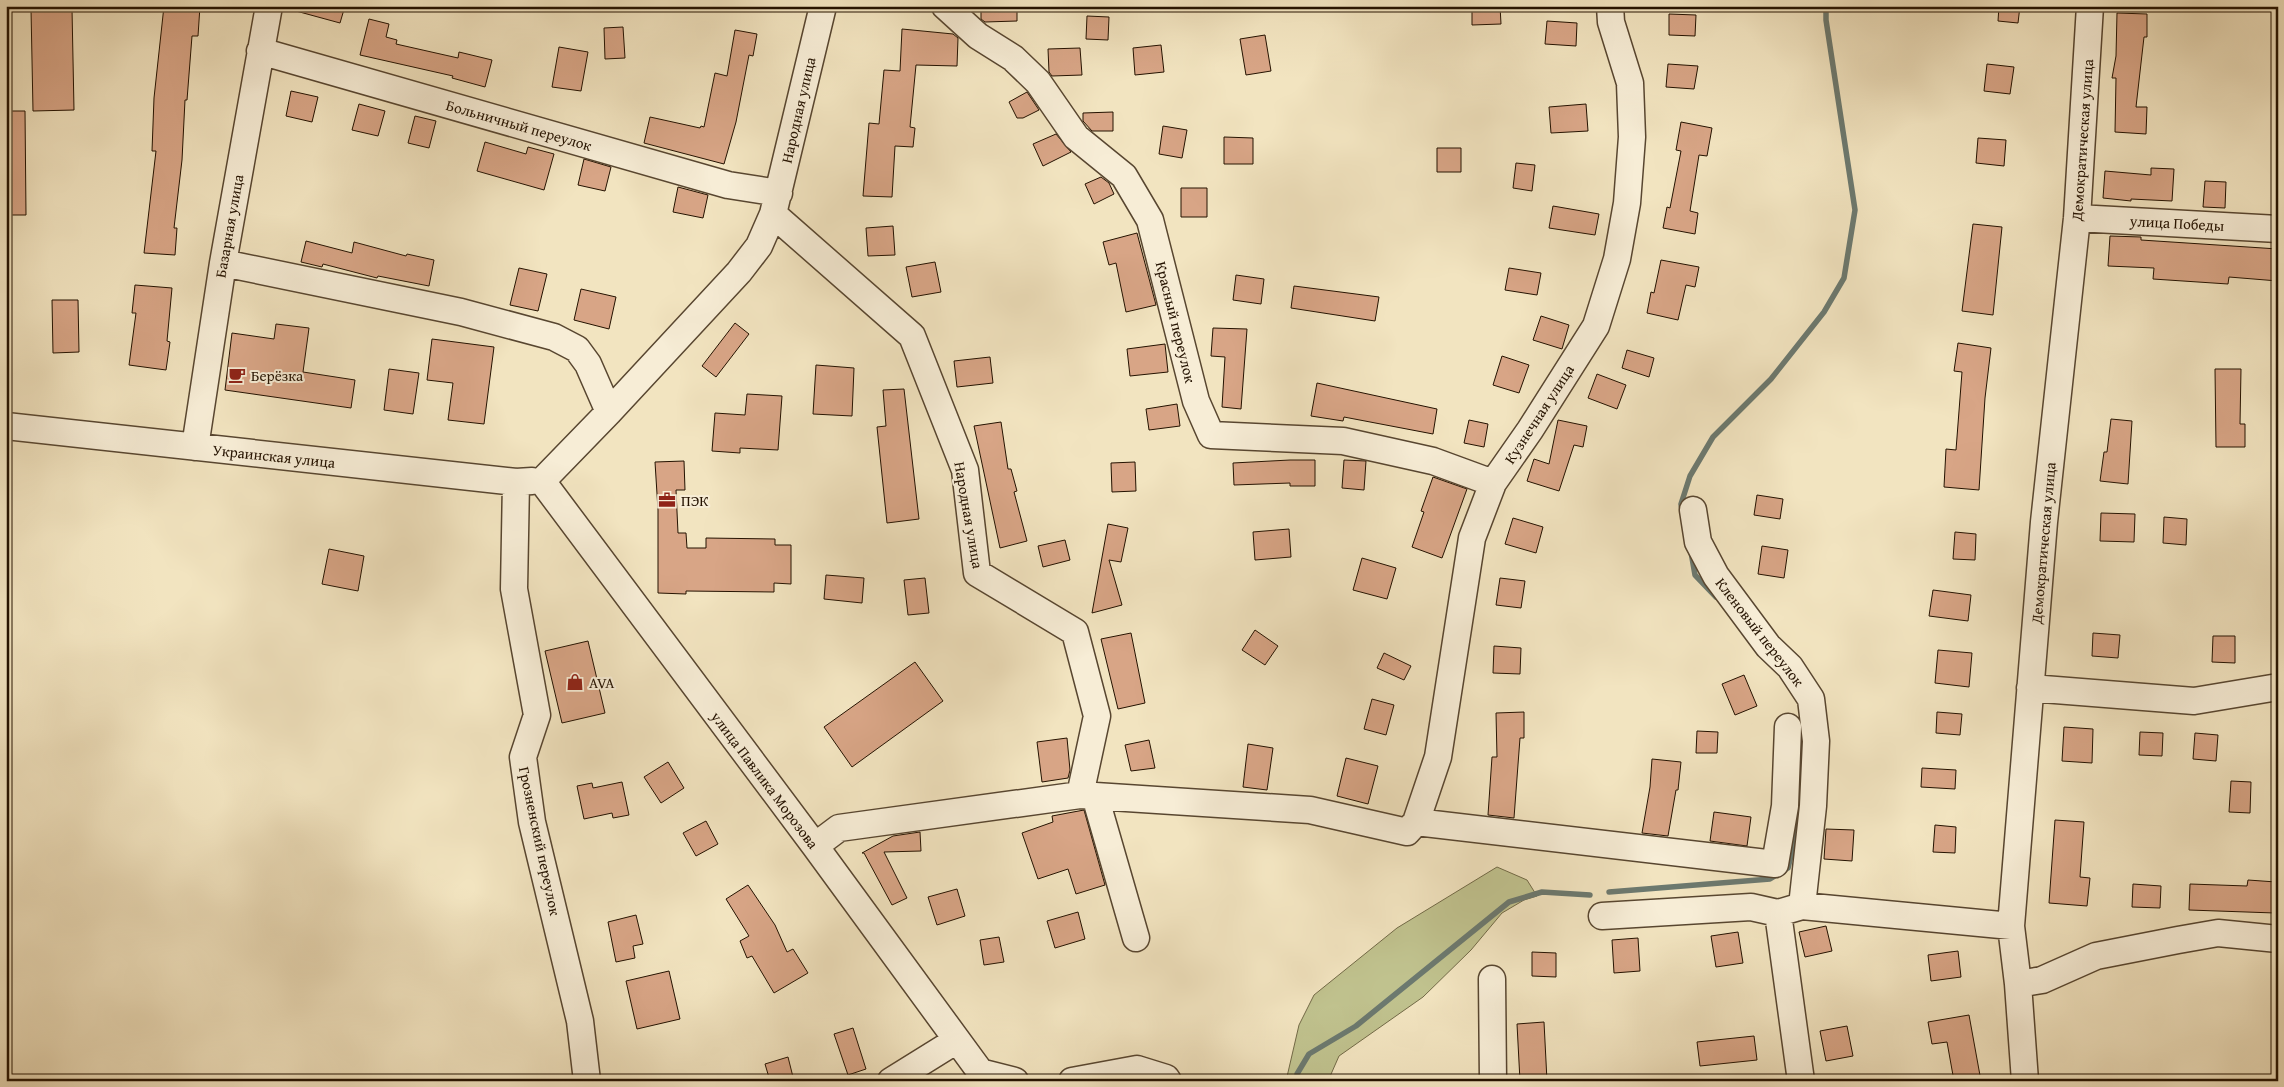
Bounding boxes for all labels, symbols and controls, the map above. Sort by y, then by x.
street label: Народная улица [776,54,821,165]
street label: Демократическая улица [2066,57,2098,223]
street label: Больничный переулок [444,94,594,156]
street label: Базарная улица [210,172,249,279]
street label: улица Победы [2128,210,2225,236]
street label: Красный переулок [1151,259,1201,385]
street label: Кузнечная улица [1499,360,1579,468]
cafe icon: Берёзка [227,365,247,385]
place label: Берёзка [251,365,304,386]
street label: Украинская улица [212,439,337,473]
street label: Народная улица [949,460,989,571]
street label: Демократическая улица [2025,460,2061,626]
office icon: ПЭК [657,490,677,510]
place label: ПЭК [681,490,709,511]
street label: Кленовый переулок [1711,573,1809,691]
shop icon: AVA [565,672,585,692]
place label: AVA [589,672,614,693]
street label: улица Павлика Морозова [706,706,824,854]
street label: Грозненский переулок [514,765,566,917]

